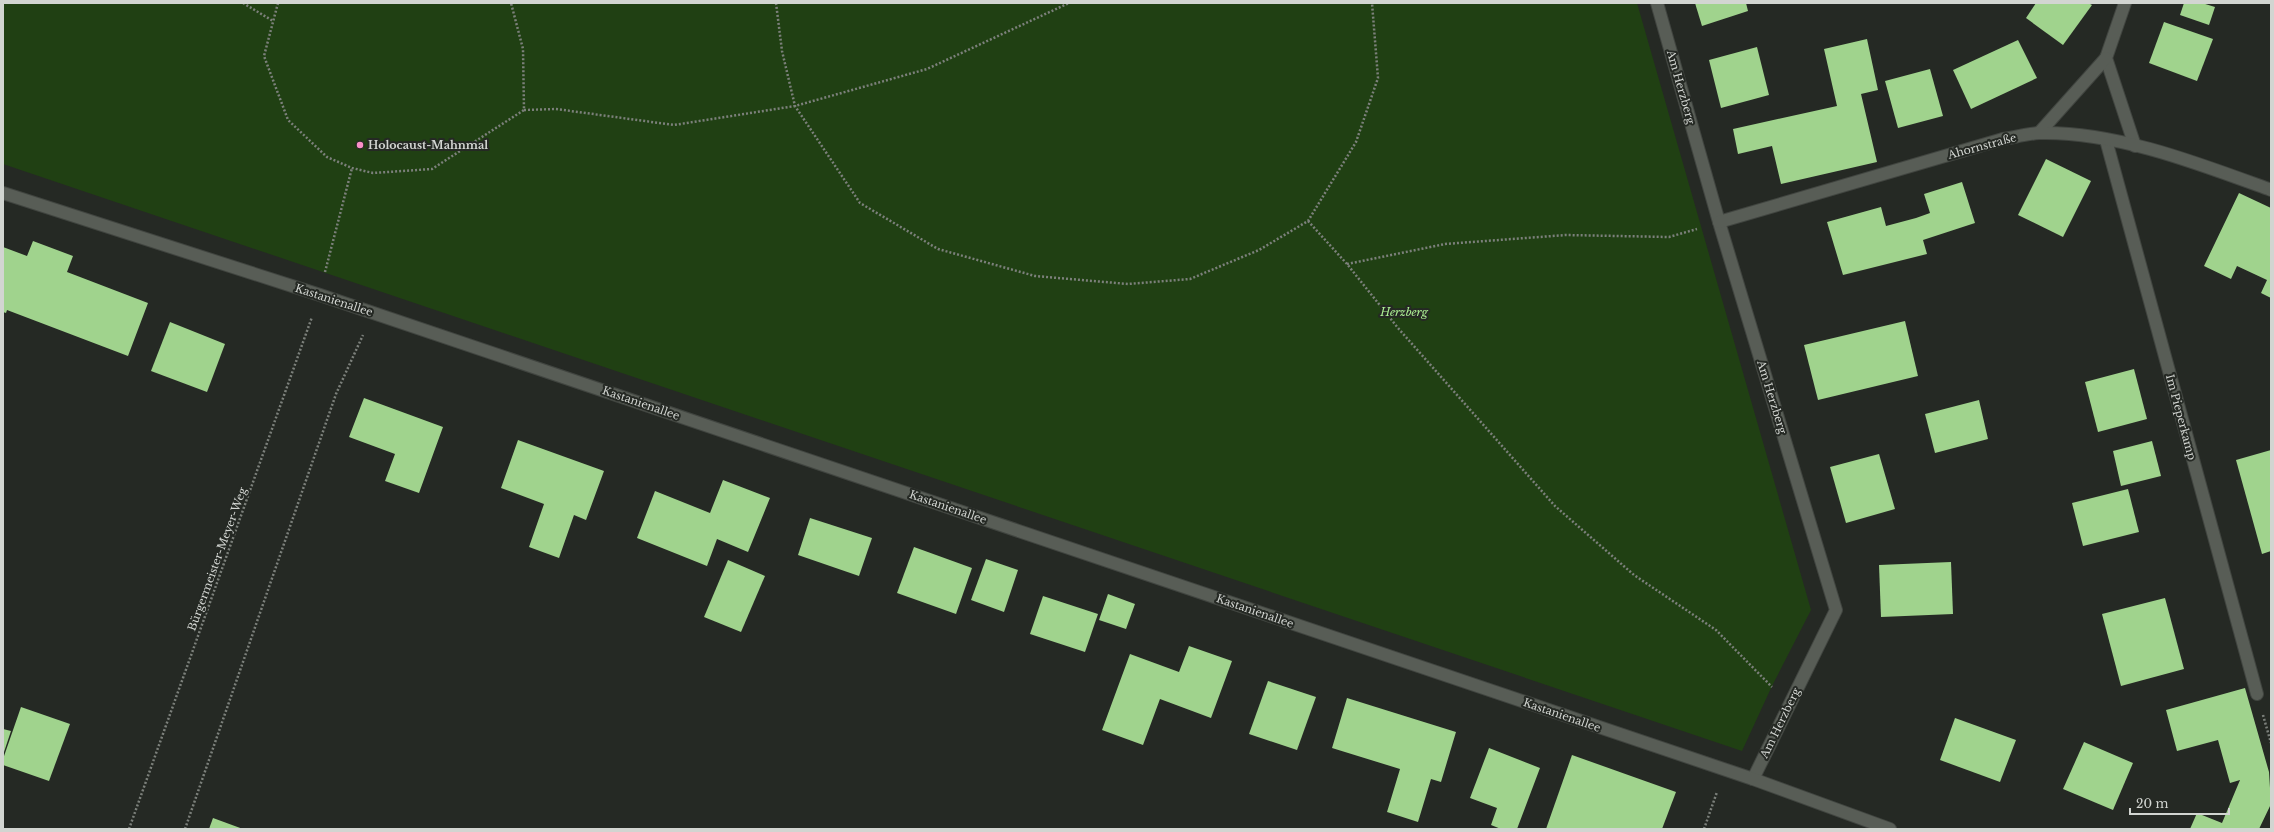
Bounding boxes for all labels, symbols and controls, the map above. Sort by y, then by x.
street label: Am Herzberg [1663,47,1698,126]
street label: Ahornstraße [1945,130,2018,162]
place label: Holocaust-Mahnmal [368,138,488,152]
marker: Holocaust-Mahnmal [355,140,365,150]
street label: Kastanienallee [293,281,375,319]
park label: Herzberg [1379,305,1429,319]
street label: Am Herzberg [1754,357,1790,436]
street label: Im Pieperkamp [2163,373,2199,461]
street label: Kastanienallee [600,383,682,423]
street label: Bürgermeister-Meyer-Weg [184,485,250,633]
street label: Kastanienallee [907,487,989,527]
street label: Kastanienallee [1214,591,1296,631]
street label: Am Herzberg [1757,685,1803,761]
street label: Kastanienallee [1521,695,1603,735]
scale bar [2130,790,2229,816]
text: 20 m [2136,796,2168,811]

